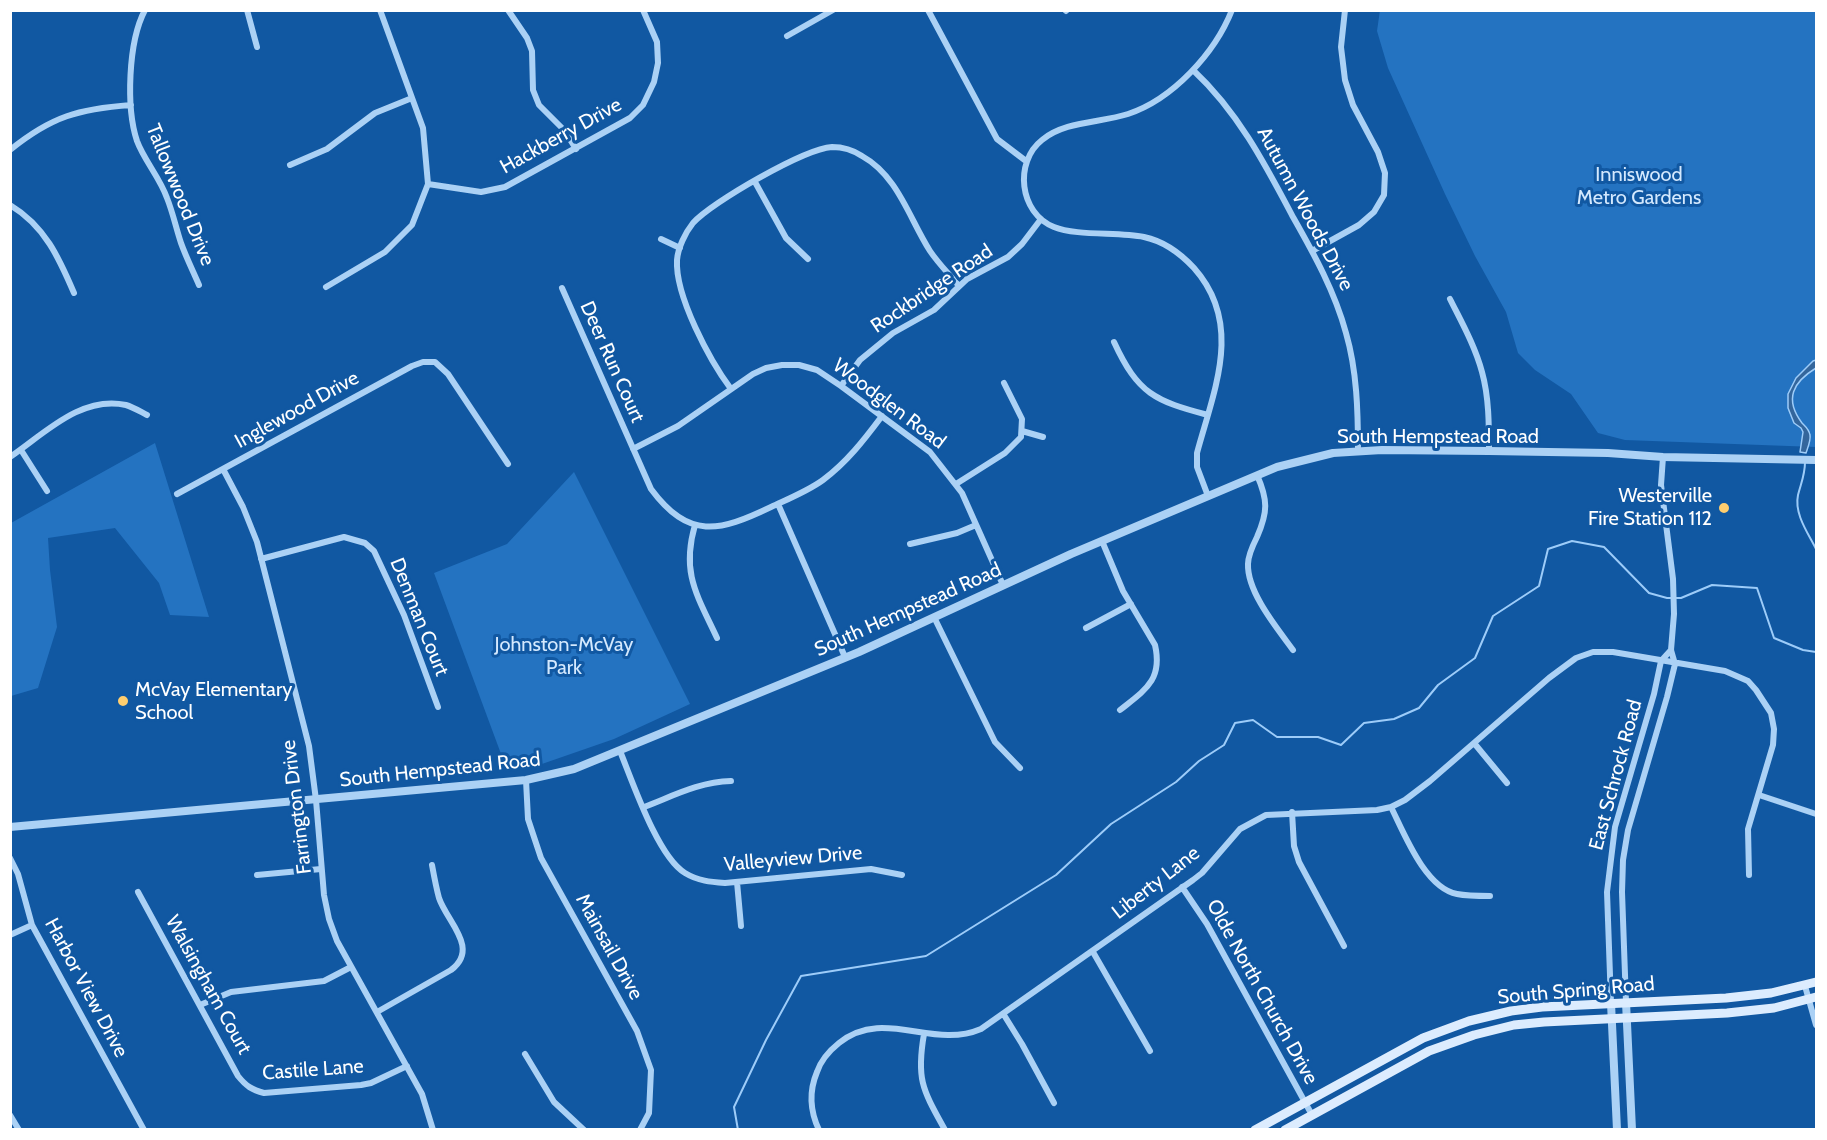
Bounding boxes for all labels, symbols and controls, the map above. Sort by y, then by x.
street label: Hackberry Drive [496,93,626,179]
street label: Tallowwood Drive [141,121,219,269]
street label: Autumn Woods Drive [1252,123,1358,295]
park label: Inniswood Metro Gardens [1577,163,1701,210]
street label: Rockbridge Road [867,239,997,339]
street label: Deer Run Court [575,298,649,426]
street label: Woodglen Road [828,354,950,454]
street label: Inglewood Drive [231,366,363,454]
street label: South Hempstead Road [1337,425,1539,449]
place label: Westerville Fire Station 112 [1588,484,1712,531]
marker: Westerville Fire Station 112 [1717,501,1731,515]
street label: Denman Court [384,554,454,680]
street label: South Hempstead Road [811,558,1005,662]
park label: Johnston-McVay Park [495,633,633,680]
place label: McVay Elementary School [135,678,292,725]
marker: McVay Elementary School [116,694,130,708]
street label: East Schrock Road [1584,697,1648,853]
street label: Farrington Drive [277,738,317,876]
street label: South Hempstead Road [338,748,542,792]
street label: Valleyview Drive [723,841,863,877]
street label: Liberty Lane [1108,841,1204,925]
street label: Mainsail Drive [570,890,648,1004]
street label: Olde North Church Drive [1201,895,1323,1089]
street label: Walsingham Court [160,911,256,1059]
street label: Harbor View Drive [39,914,133,1062]
street label: South Spring Road [1496,972,1656,1010]
street label: Castile Lane [261,1054,365,1086]

